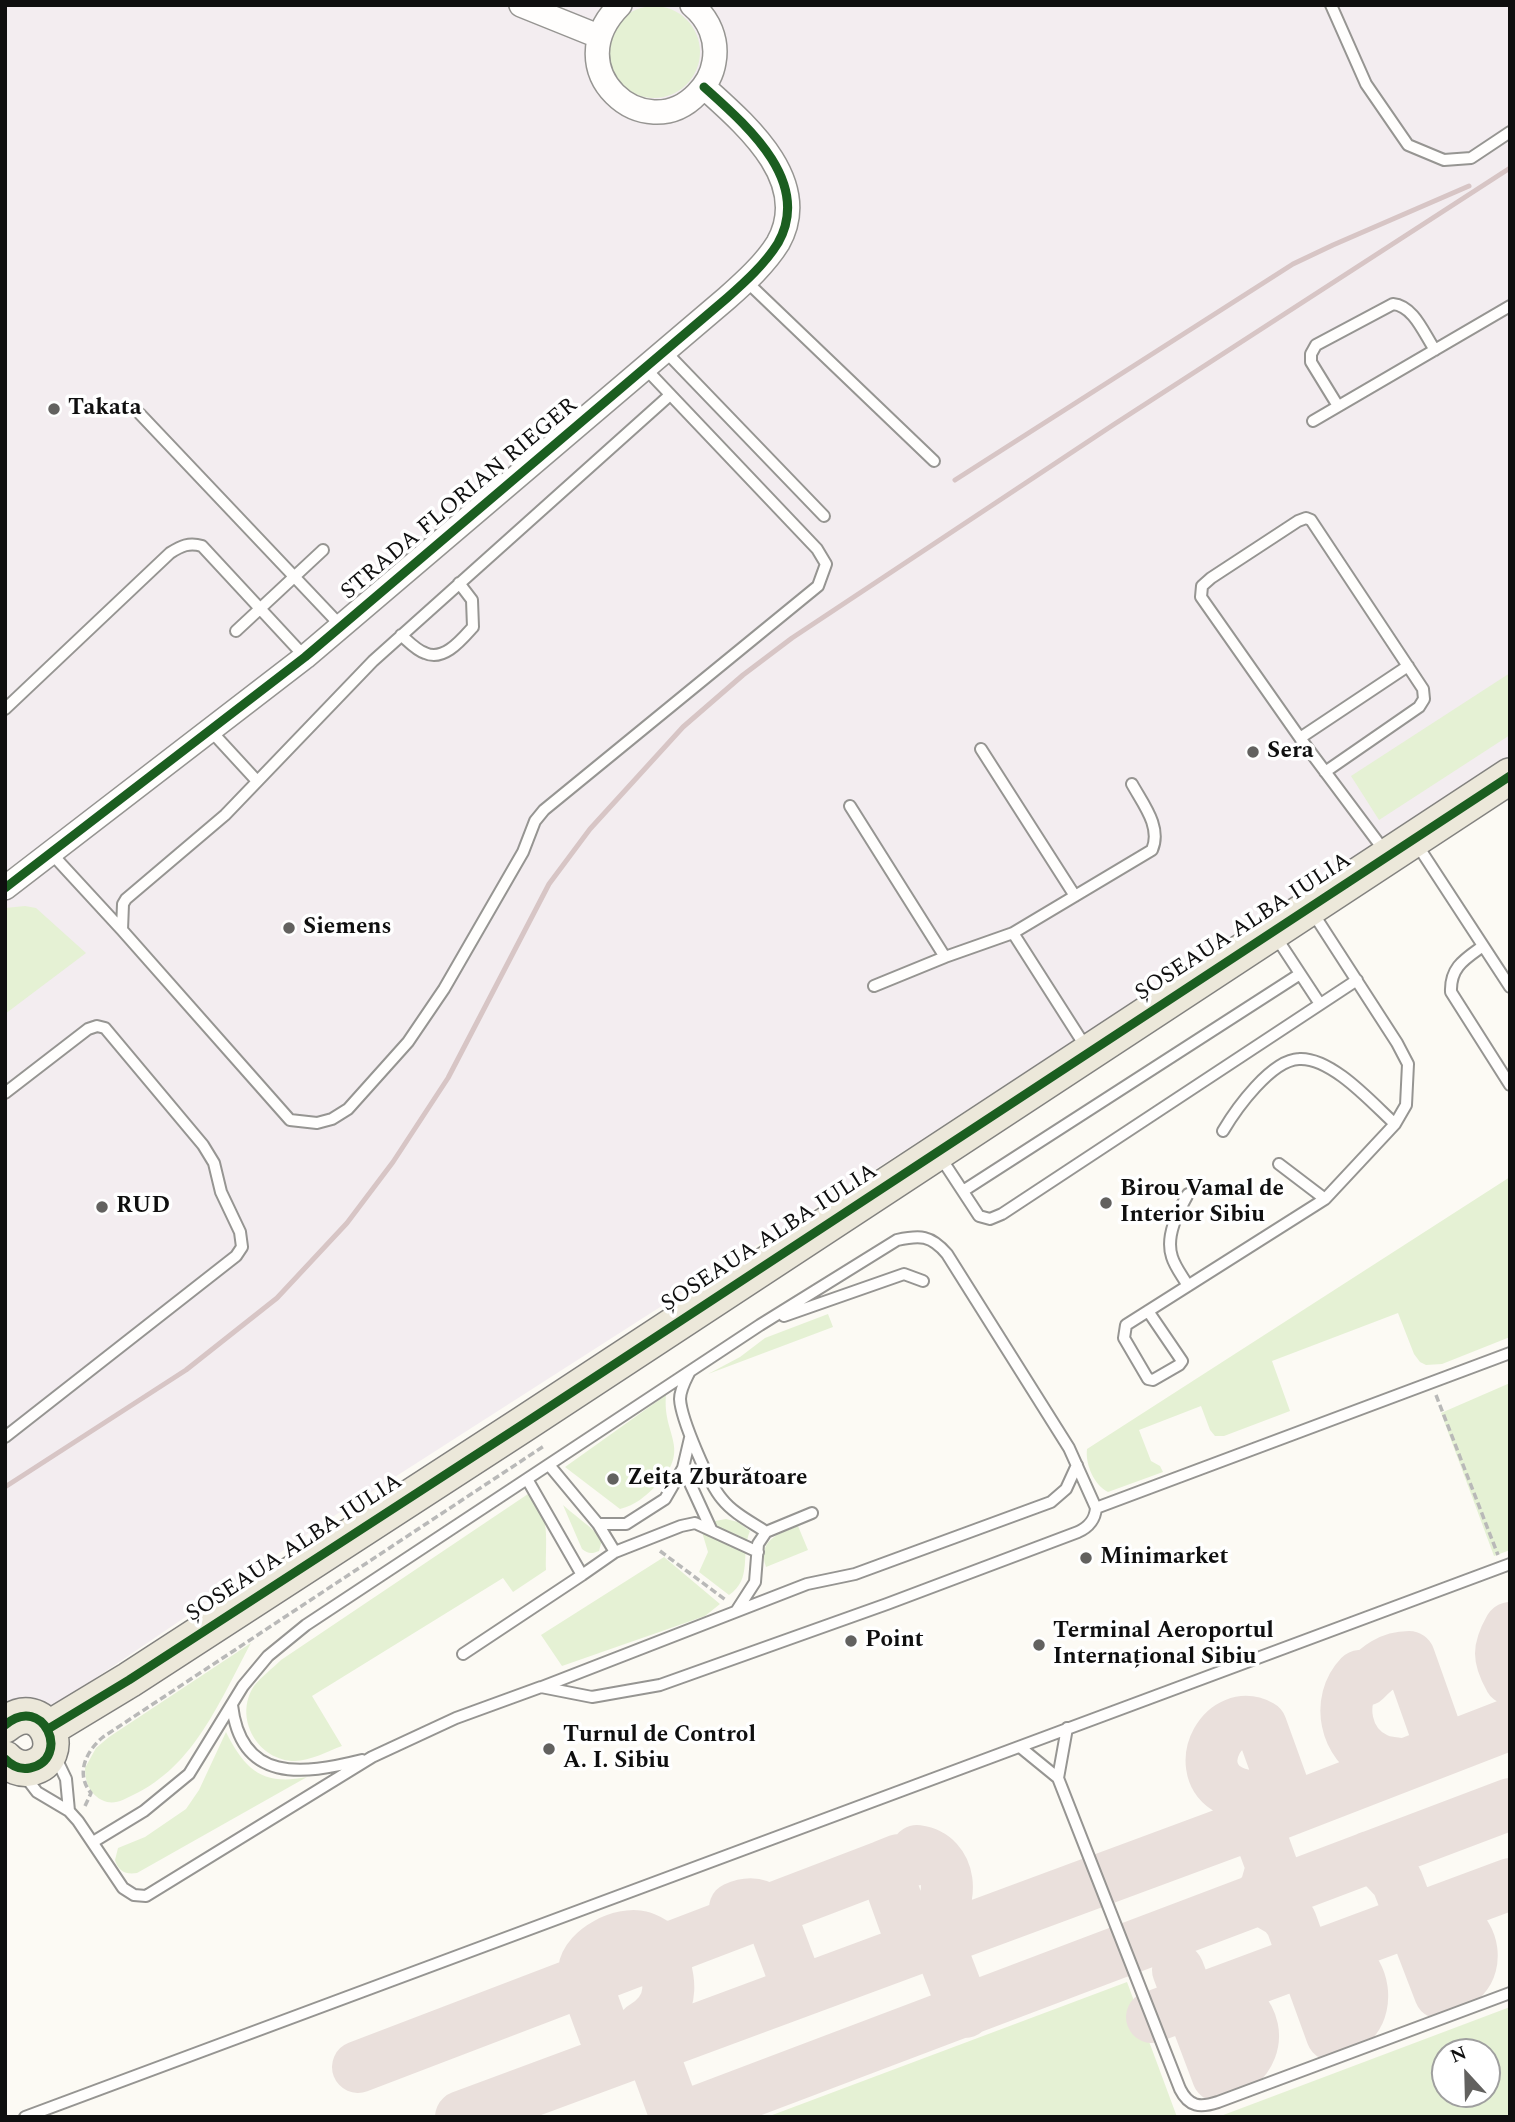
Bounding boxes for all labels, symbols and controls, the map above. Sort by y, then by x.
street label: STRADA FLORIAN RIEGER [336,393,584,607]
place label: Takata [68,395,142,423]
marker: Takata [46,401,62,417]
place label: Sera [1267,738,1314,766]
marker: Sera [1245,744,1261,760]
street label: ȘOSEAUA ALBA IULIA [1131,848,1357,1008]
place label: Siemens [303,914,392,942]
marker: Siemens [281,920,297,936]
street label: ȘOSEAUA ALBA IULIA [657,1159,883,1319]
place label: Birou Vamal de Interior Sibiu [1120,1176,1284,1230]
place label: RUD [116,1193,170,1221]
marker: Birou Vamal de Interior Sibiu [1098,1195,1114,1211]
marker: RUD [94,1199,110,1215]
place label: Zeița Zburătoare [627,1465,807,1493]
street label: ȘOSEAUA ALBA IULIA [182,1469,408,1629]
marker: Zeița Zburătoare [605,1471,621,1487]
place label: Minimarket [1100,1544,1228,1572]
marker: Minimarket [1078,1550,1094,1566]
place label: Terminal Aeroportul Internațional Sibiu [1053,1618,1274,1672]
place label: Point [865,1627,924,1655]
marker: Point [843,1633,859,1649]
marker: Terminal Aeroportul Internațional Sibiu [1031,1637,1047,1653]
place label: Turnul de Control A. I. Sibiu [563,1722,756,1776]
marker: Turnul de Control A. I. Sibiu [541,1741,557,1757]
north arrow [1431,2038,1501,2108]
text: N [1446,2039,1471,2071]

